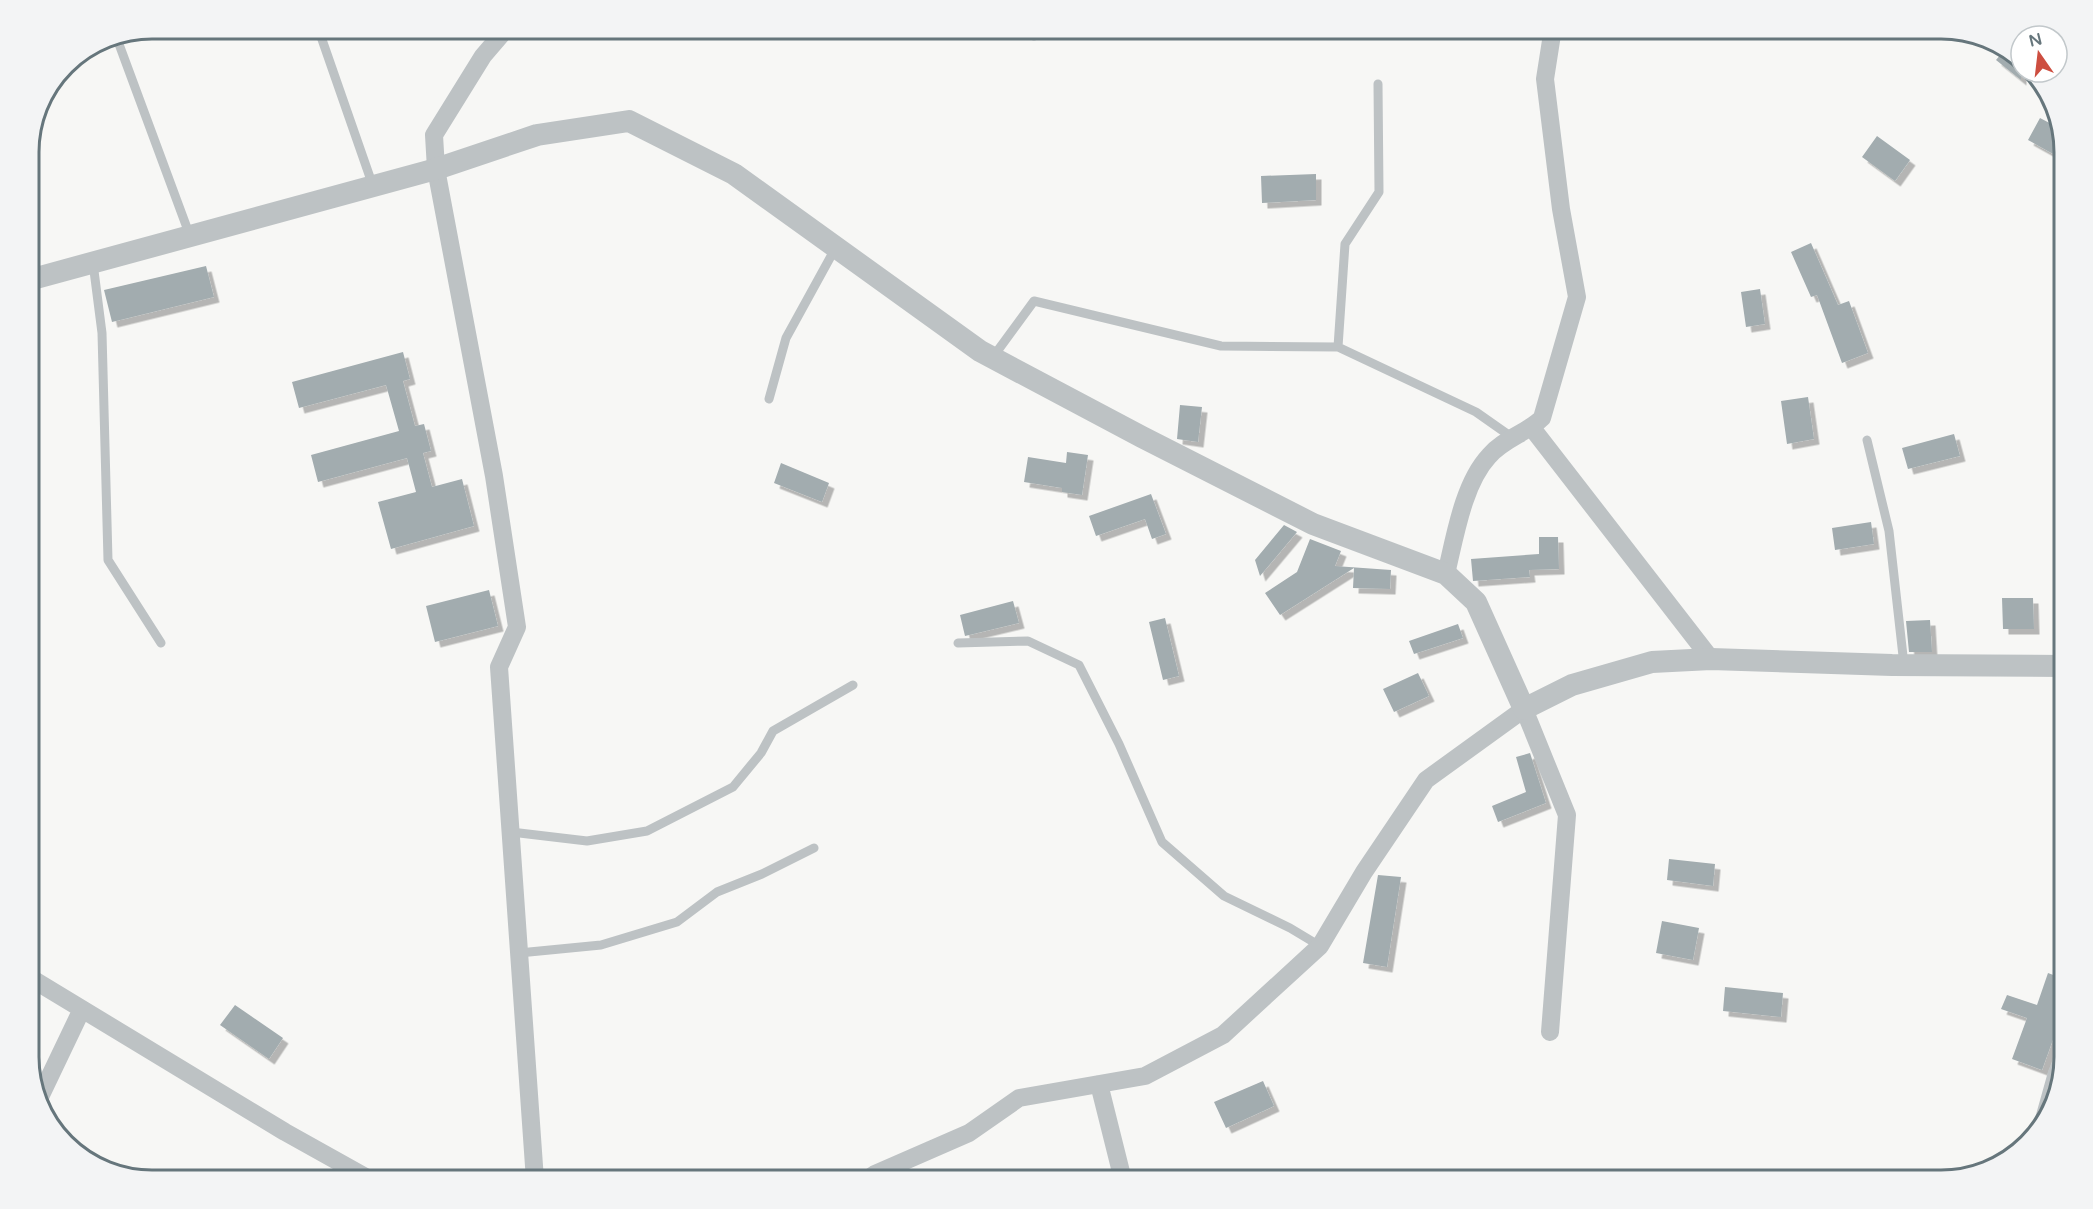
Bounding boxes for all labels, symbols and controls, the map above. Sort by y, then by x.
north arrow [2009,24,2069,84]
text: N [2027,29,2044,52]

